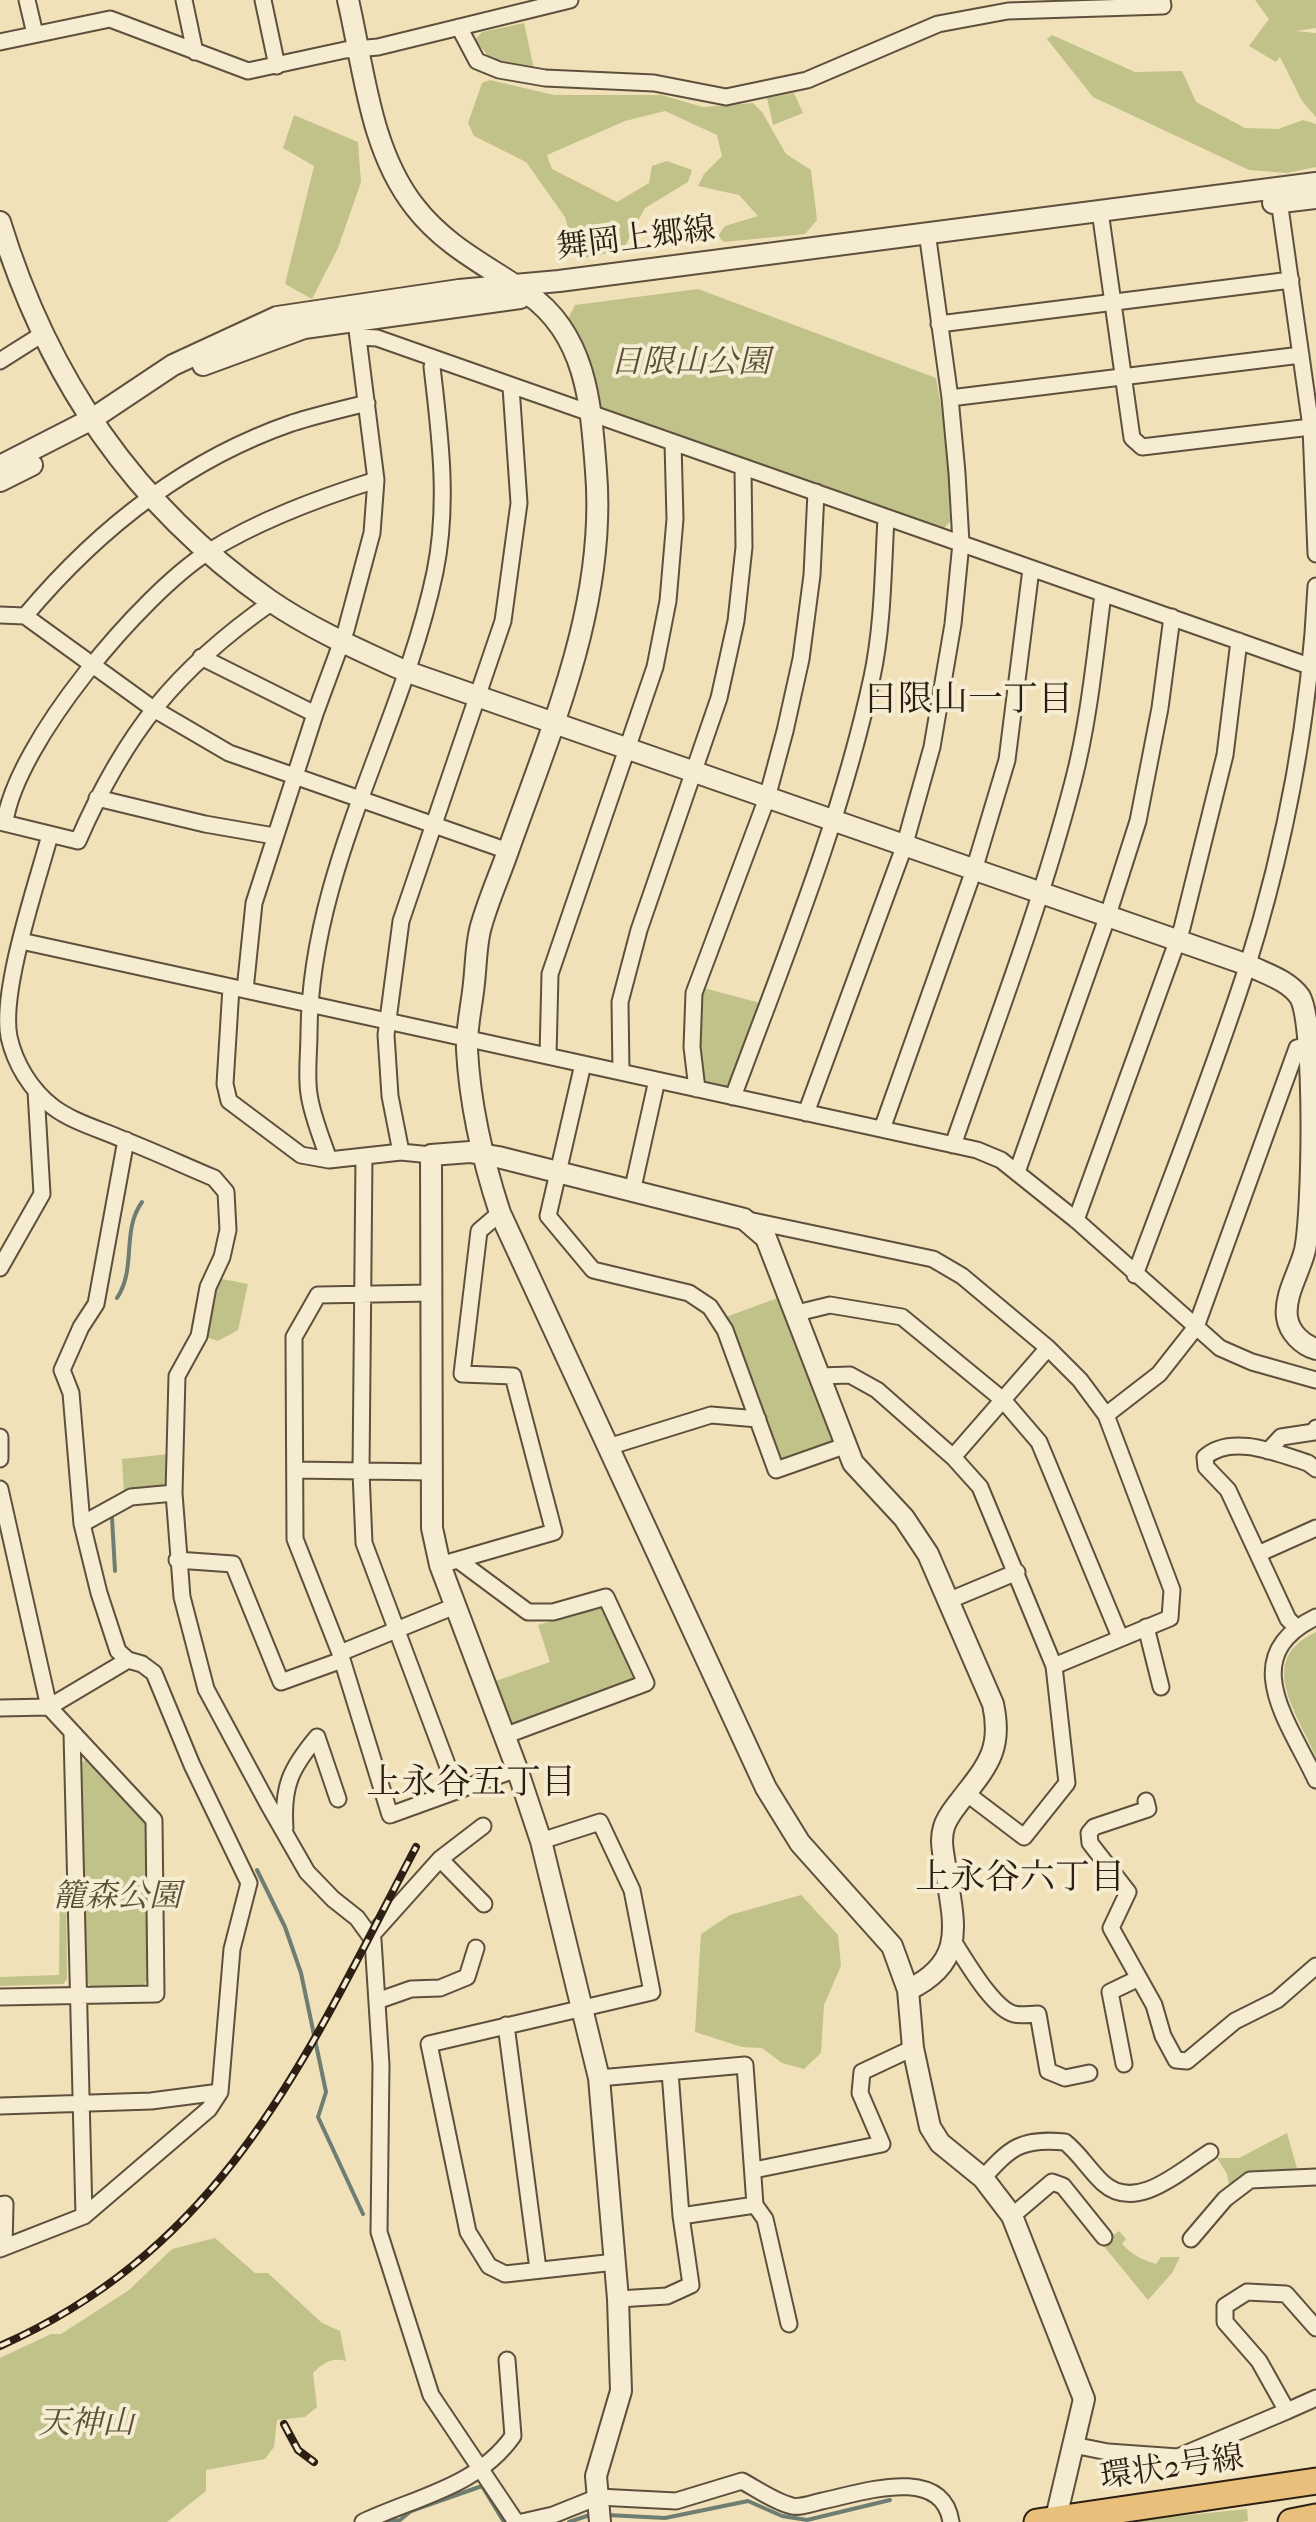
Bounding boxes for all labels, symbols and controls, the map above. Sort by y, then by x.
street label: 舞岡上郷線 [554,211,718,269]
park label: 日限山公園 [610,345,770,383]
district label: 日限山一丁目 [863,680,1073,722]
district label: 上永谷五丁目 [366,1763,576,1805]
district label: 上永谷六丁目 [915,1858,1125,1900]
park label: 籠森公園 [53,1879,181,1917]
park label: 天神山 [38,2406,134,2444]
street label: 環状2号線 [1098,2440,1246,2498]

